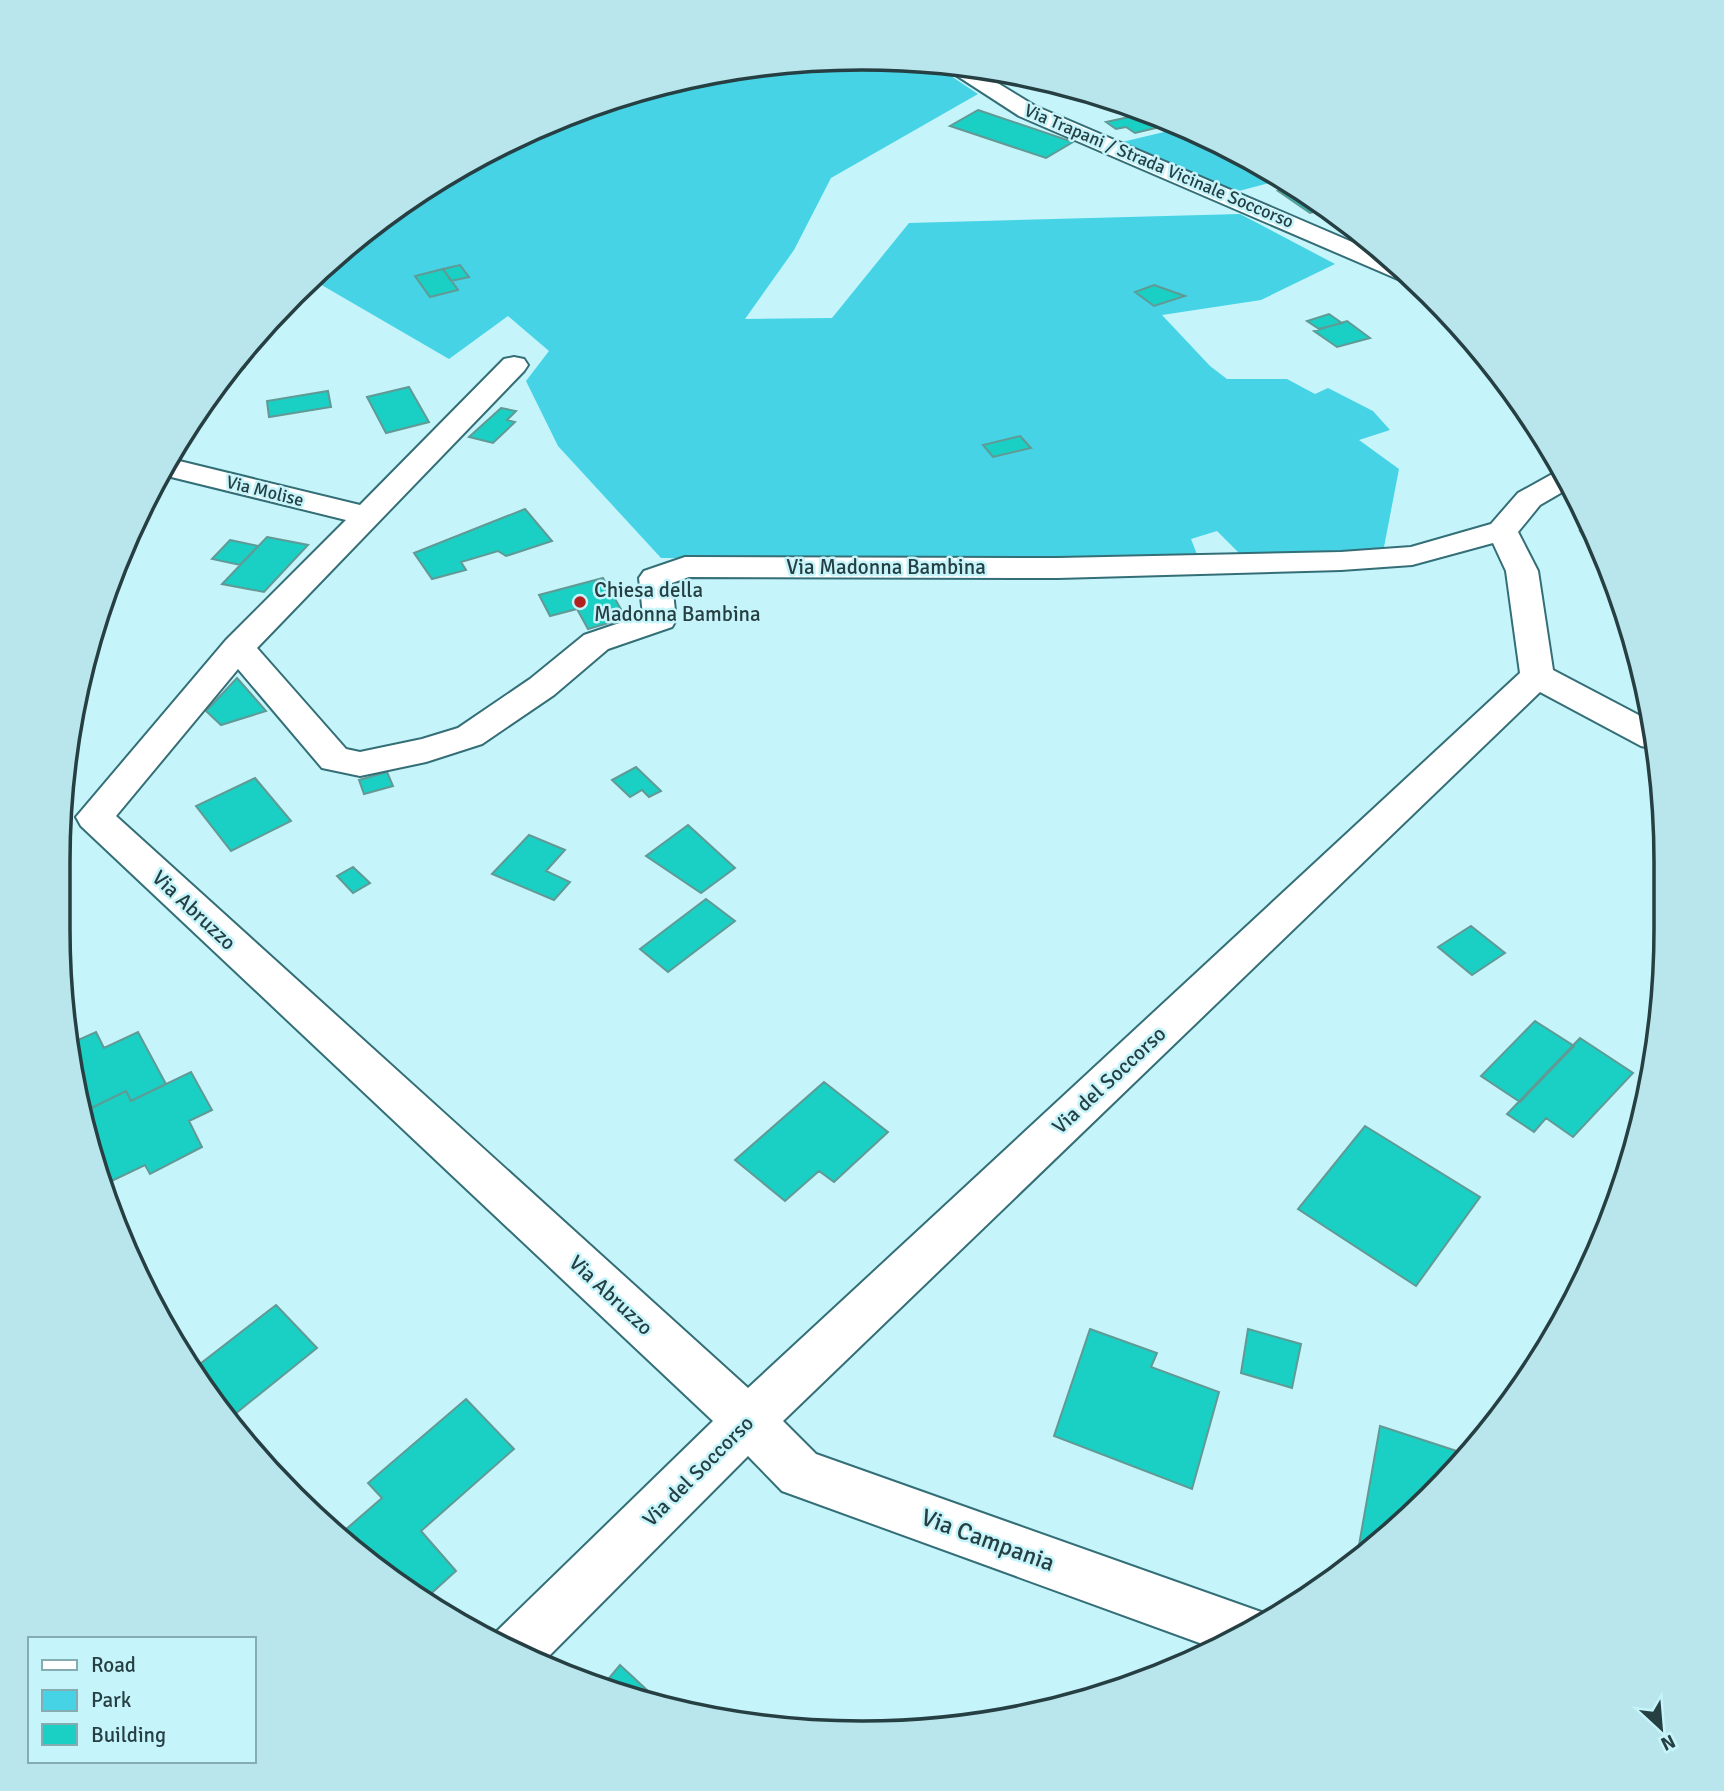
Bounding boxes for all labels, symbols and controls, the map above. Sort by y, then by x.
street label: Via Trapani / Strada Vicinale Soccorso [1021,99,1297,233]
street label: Via Molise [224,471,306,511]
street label: Via Madonna Bambina [786,554,986,580]
place label: Chiesa della Madonna Bambina [594,577,761,627]
marker: Chiesa della Madonna Bambina [572,594,588,610]
street label: Via Abruzzo [147,865,241,955]
street label: Via del Soccorso [1047,1021,1171,1139]
street label: Via Abruzzo [564,1250,658,1340]
street label: Via del Soccorso [637,1410,759,1532]
street label: Via Campania [917,1502,1059,1578]
legend [28,1637,256,1763]
text: Road [91,1652,136,1678]
text: Park [91,1687,132,1713]
north arrow [1626,1693,1696,1763]
text: Building [91,1722,166,1748]
text: N [1657,1729,1679,1756]

